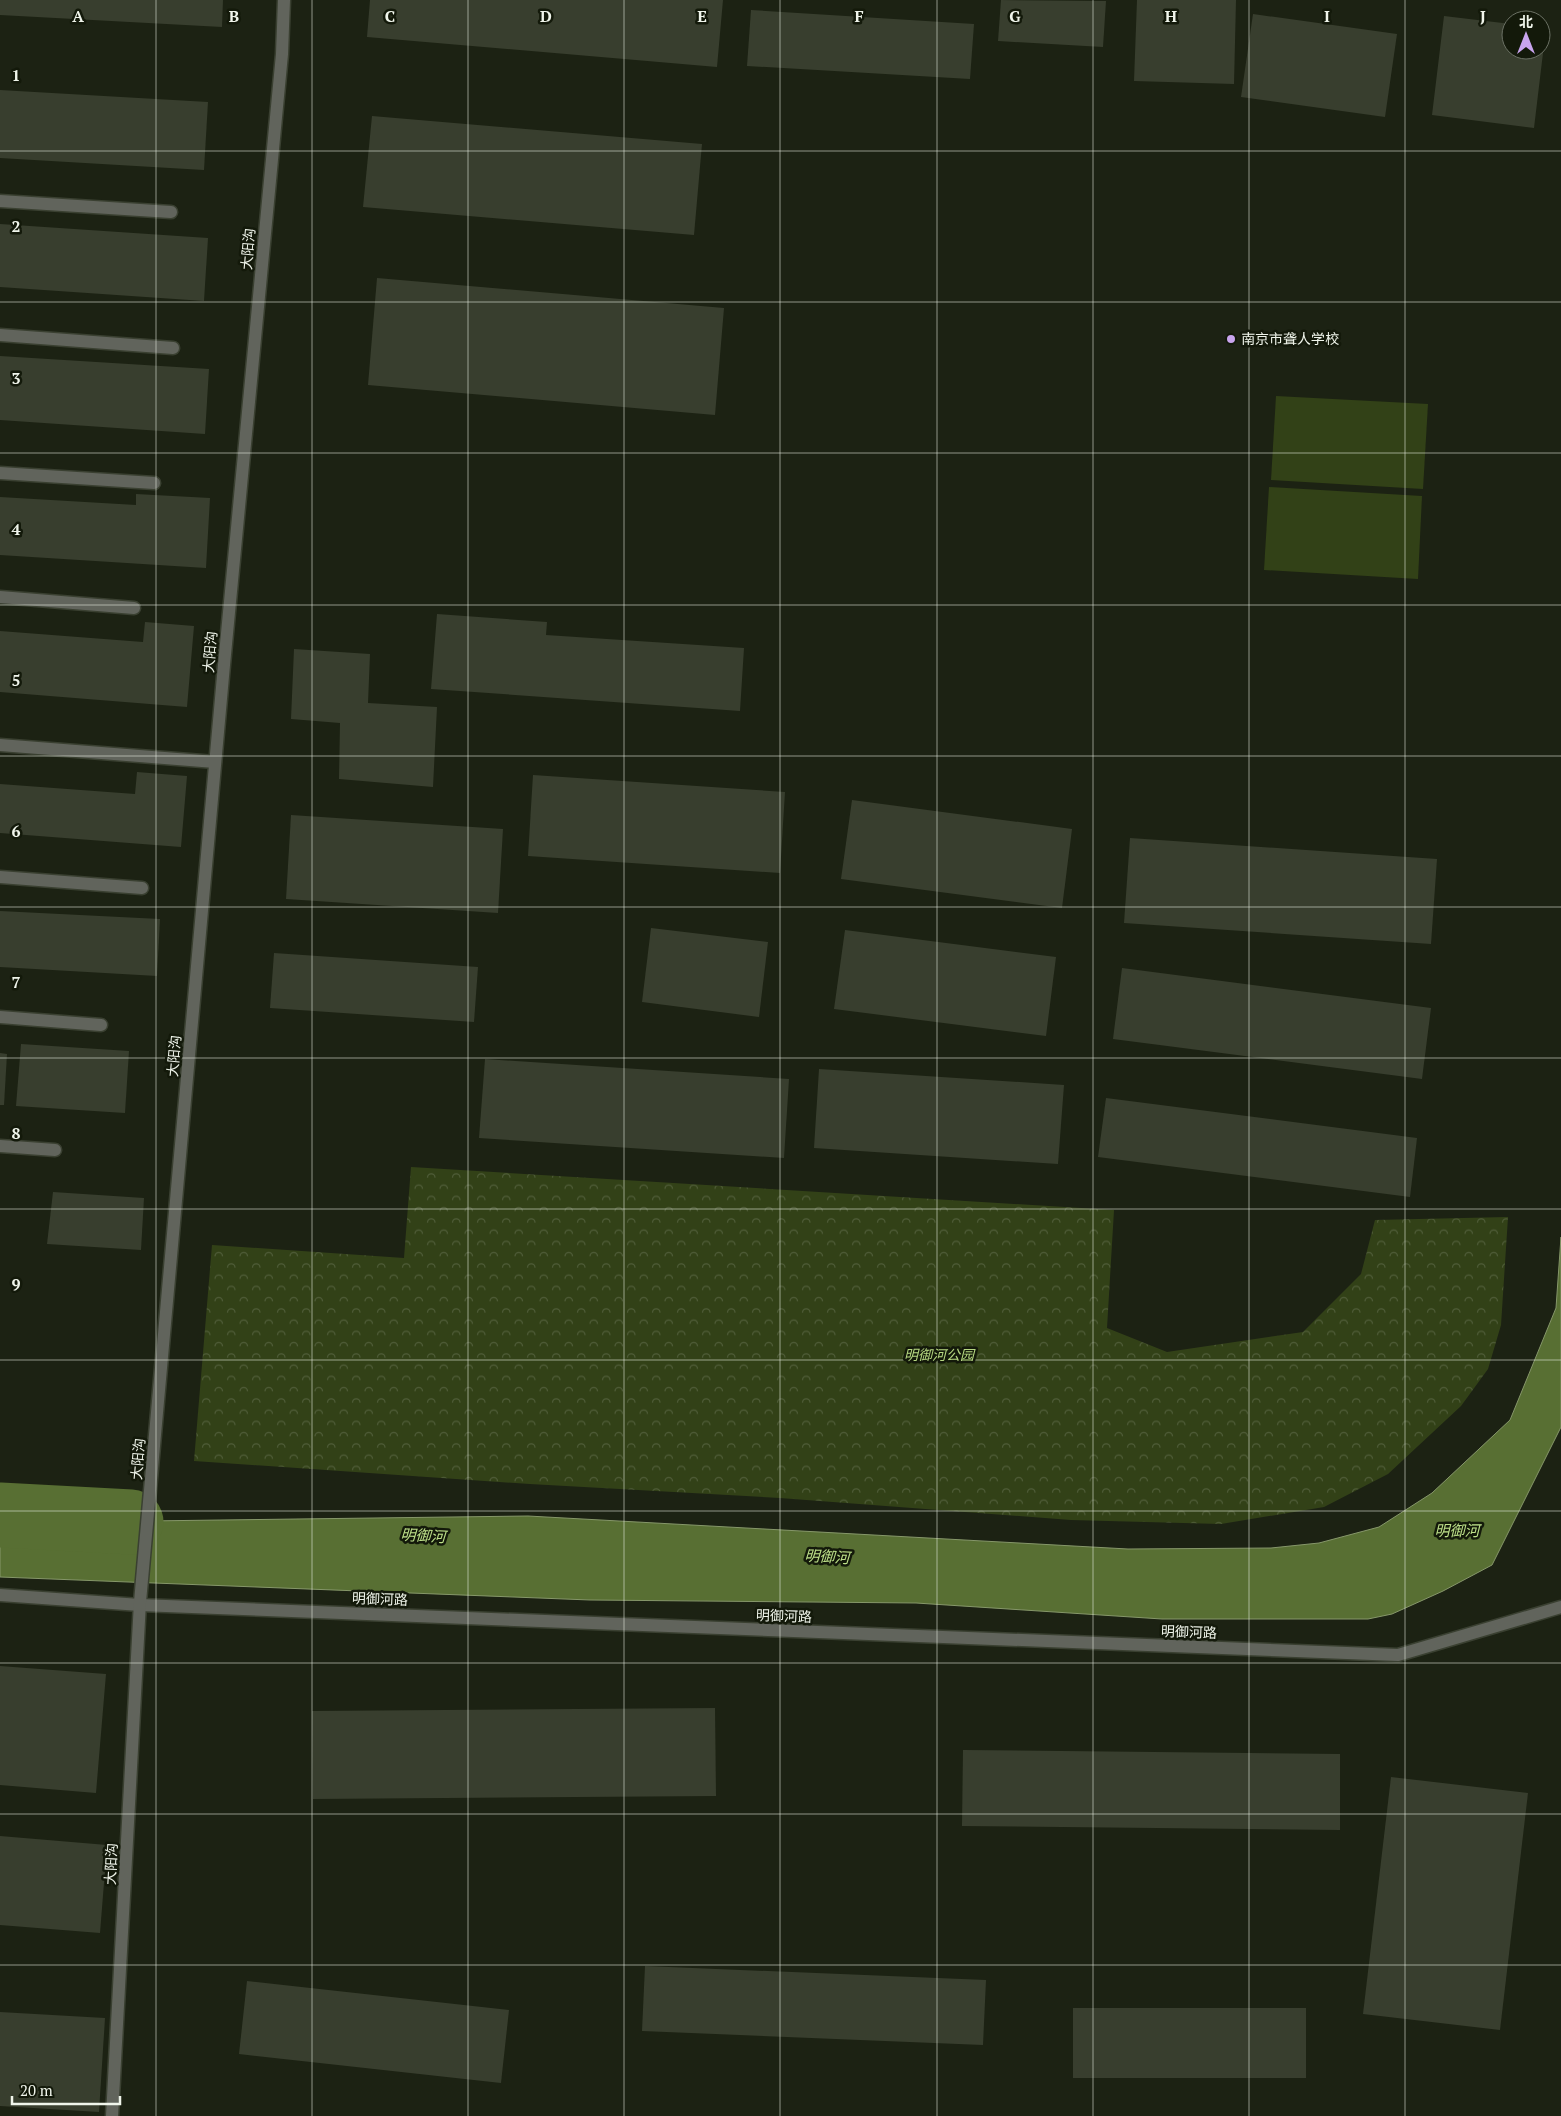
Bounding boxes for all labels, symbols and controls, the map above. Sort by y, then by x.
text: A [72,5,84,27]
text: B [229,5,239,27]
text: C [385,5,395,27]
text: D [540,5,552,27]
text: E [697,5,707,27]
text: F [854,5,864,27]
text: G [1009,5,1021,27]
text: H [1165,5,1177,27]
text: I [1324,5,1330,27]
text: J [1480,5,1486,27]
north arrow [1501,10,1551,60]
text: 北 [1519,12,1533,31]
text: 1 [11,64,21,86]
text: 2 [11,215,21,237]
street label: 大阳沟 [236,227,259,271]
place label: 南京市聋人学校 [1241,329,1339,348]
marker: 南京市聋人学校 [1225,333,1237,345]
text: 3 [11,367,21,389]
text: 4 [11,518,21,540]
street label: 大阳沟 [198,630,221,674]
text: 5 [11,669,21,691]
text: 6 [11,820,21,842]
text: 7 [11,971,21,993]
street label: 大阳沟 [162,1034,185,1078]
text: 8 [11,1122,21,1144]
text: 9 [11,1273,21,1295]
park label: 明御河公园 [904,1345,976,1364]
street label: 大阳沟 [126,1437,149,1481]
water label: 明御河 [1434,1520,1482,1540]
water label: 明御河 [400,1524,449,1546]
water label: 明御河 [804,1545,853,1567]
street label: 明御河路 [352,1588,408,1609]
street label: 明御河路 [756,1605,812,1626]
street label: 明御河路 [1161,1621,1217,1642]
street label: 大阳沟 [100,1843,121,1885]
scale bar [12,2074,120,2106]
text: 20 m [20,2080,53,2100]

